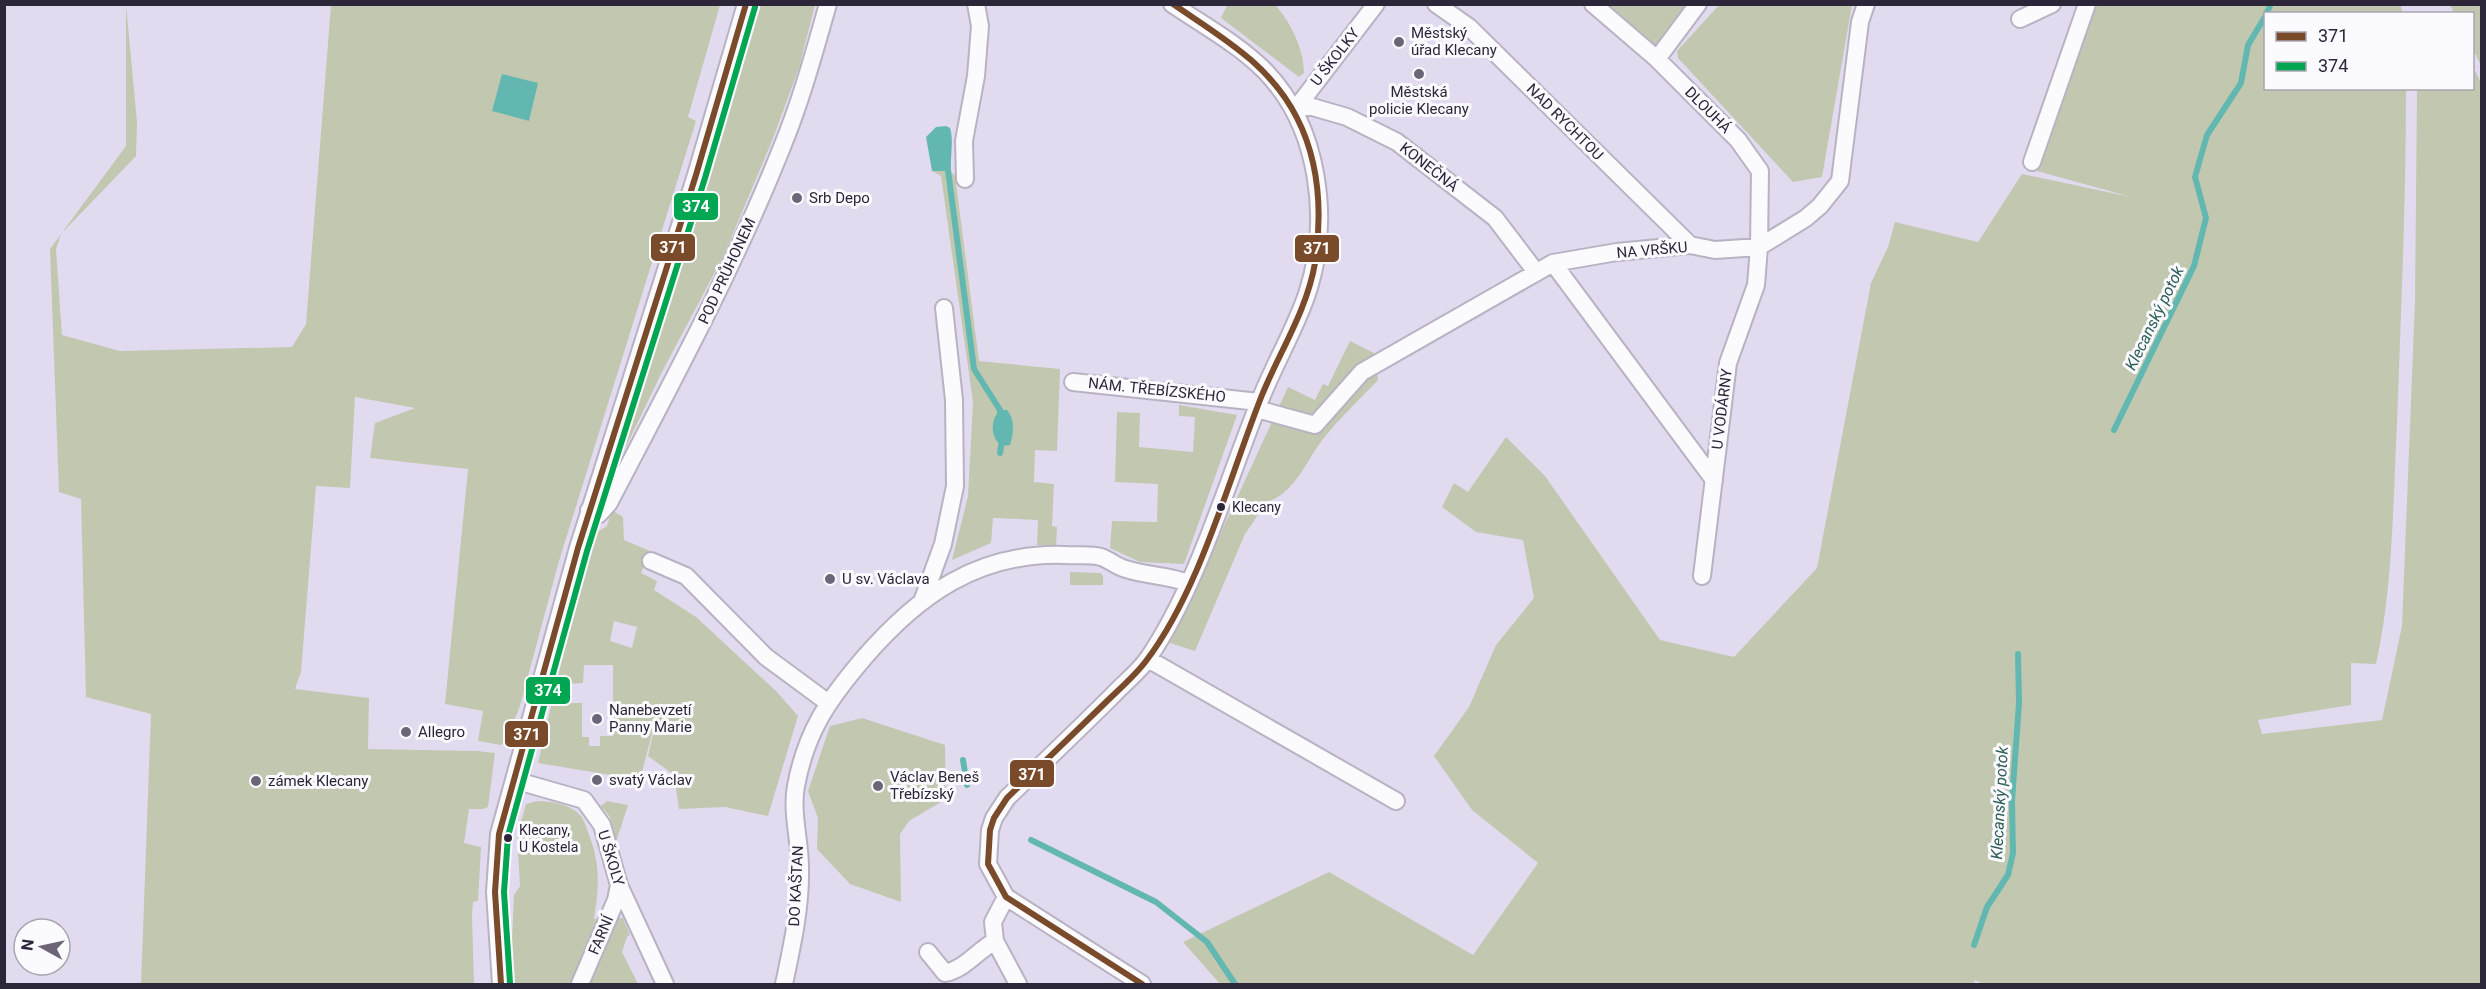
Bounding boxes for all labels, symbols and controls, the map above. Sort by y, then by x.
legend [2264,12,2474,90]
place label: Městský úřad Klecany [1411,24,1497,59]
street label: U ŠKOLKY [1307,25,1363,89]
text: 371 [2318,25,2348,46]
marker: Městský úřad Klecany [1392,35,1406,49]
text: 374 [2318,55,2348,76]
marker: Městská policie Klecany [1412,67,1426,81]
street label: NAD RYCHTOU [1523,80,1607,164]
place label: Městská policie Klecany [1369,83,1469,118]
street label: DLOUHÁ [1681,83,1735,137]
street label: KONEČNÁ [1396,139,1462,195]
place label: Srb Depo [809,189,870,207]
marker: Srb Depo [790,191,804,205]
line badge: 374 [673,192,719,221]
text: 374 [682,197,710,216]
street label: POD PRŮHONEM [695,215,759,327]
line badge: 371 [650,233,696,262]
line badge: 371 [1294,234,1340,263]
text: 371 [659,238,687,257]
street label: NA VRŠKU [1616,238,1688,262]
text: 371 [1303,239,1331,258]
water label: Klecanský potok [2121,262,2188,373]
street label: U VODÁRNY [1708,367,1736,451]
street label: NÁM. TŘEBÍZSKÉHO [1087,374,1227,406]
place label: Klecany [1232,499,1281,515]
marker: Klecany [1215,501,1227,513]
place label: U sv. Václava [842,570,930,588]
marker: U sv. Václava [823,572,837,586]
line badge: 374 [525,676,571,705]
text: 374 [534,681,562,700]
place label: Nanebevzetí Panny Marie [609,701,693,736]
marker: Nanebevzetí Panny Marie [590,712,604,726]
line badge: 371 [504,720,549,748]
place label: Allegro [418,723,465,741]
marker: Allegro [399,725,413,739]
text: 371 [513,725,541,744]
water label: Klecanský potok [1987,745,2012,860]
line badge: 371 [1009,759,1055,788]
text: 371 [1018,765,1046,784]
place label: Václav Beneš Třebízský [890,768,979,803]
place label: svatý Václav [609,771,692,789]
place label: zámek Klecany [268,772,368,790]
marker: svatý Václav [590,773,604,787]
marker: zámek Klecany [249,774,263,788]
marker: Václav Beneš Třebízský [871,779,885,793]
place label: Klecany, U Kostela [519,822,578,855]
street label: U ŠKOLY [594,828,628,888]
marker: Klecany, U Kostela [502,832,514,844]
street label: DO KAŠTAN [785,845,807,927]
street label: FARNÍ [585,912,618,957]
north arrow [12,917,72,977]
text: N [17,938,38,952]

